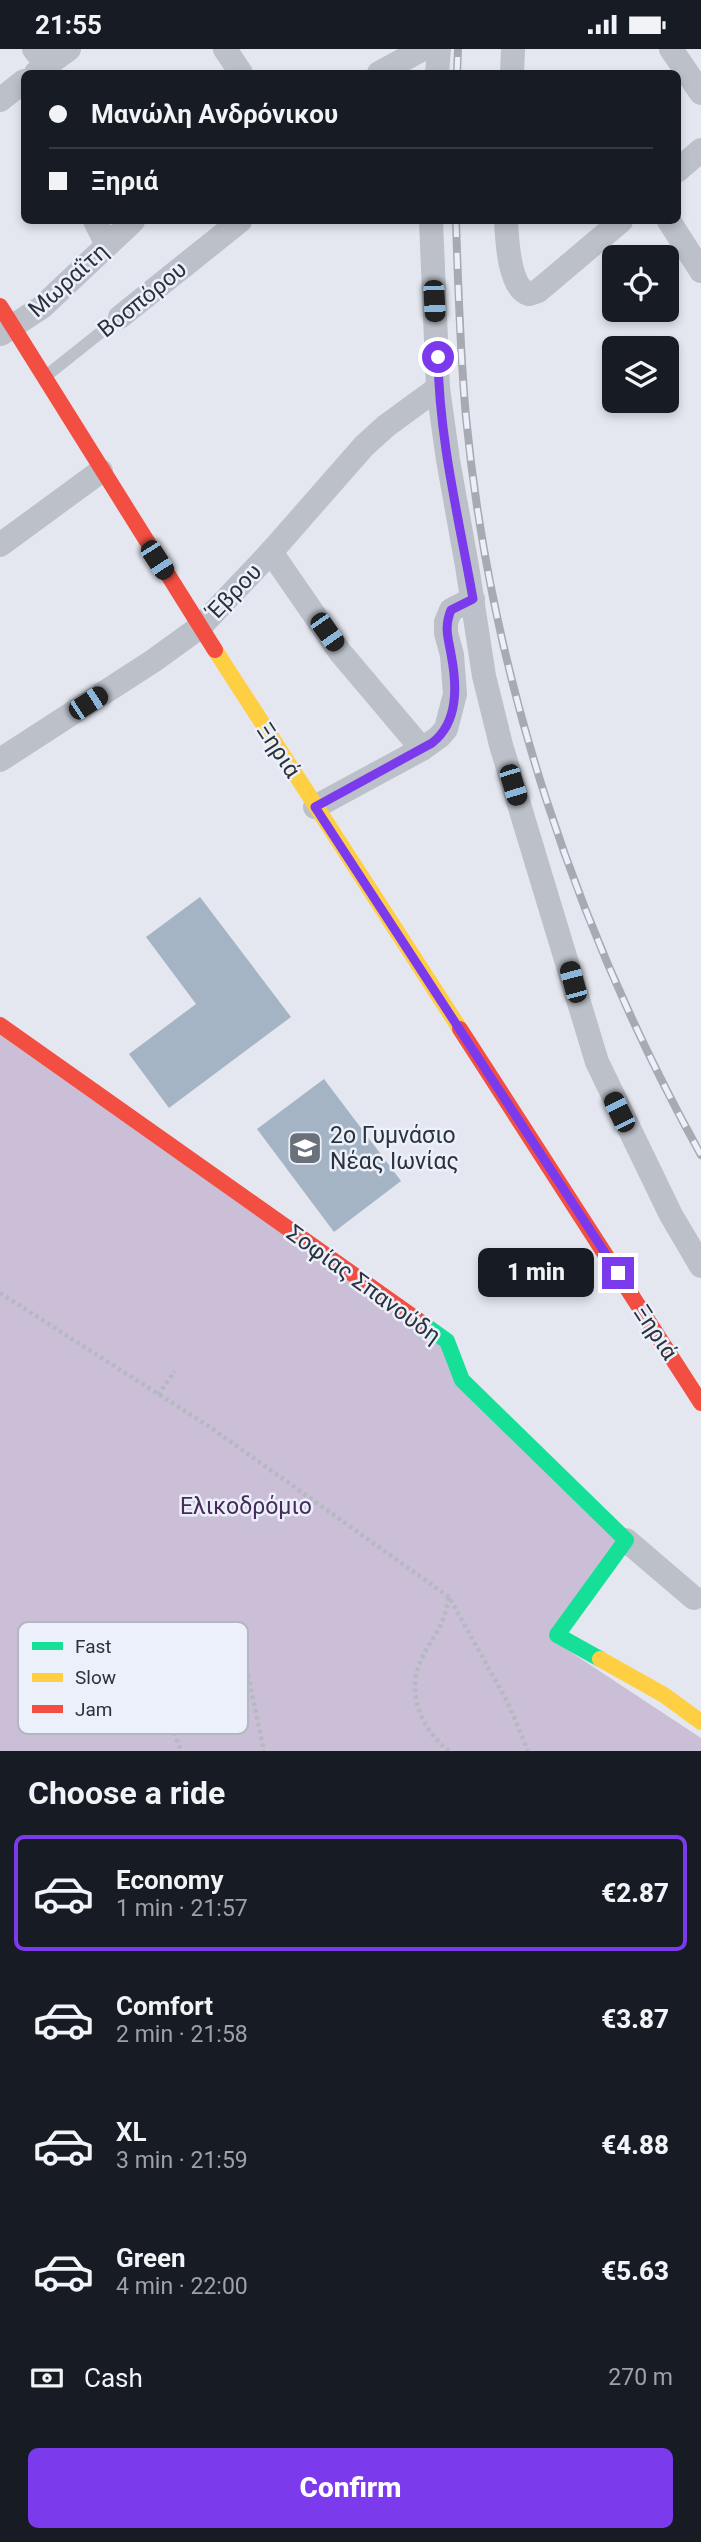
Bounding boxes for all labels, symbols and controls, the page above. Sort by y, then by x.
text: 21:55 [35,10,102,40]
text: Μανώλη Ανδρόνικου [91,99,338,129]
text: Ξηριά [91,166,158,196]
street label: Μωραΐτη [23,238,114,323]
map controls [602,245,679,413]
button: locate [602,245,679,322]
street label: Βοσπόρου [93,256,192,343]
car [423,279,446,323]
button: layers [602,336,679,413]
route start [422,341,454,373]
car [137,537,178,583]
street label: Έβρου [200,558,267,626]
car [307,609,348,655]
car [65,683,112,723]
street label: Ξηριά [251,718,306,783]
car [497,762,530,808]
car [558,959,589,1005]
car [601,1089,638,1135]
place label: 2ο Γυμνάσιο Νέας Ιωνίας [330,1122,459,1175]
school or university icon: 2ο Γυμνάσιο Νέας Ιωνίας [286,1129,324,1167]
street label: Σοφίας Σπανούδη [282,1220,446,1349]
callout: 1 min [478,1249,594,1297]
route end [602,1257,634,1289]
text: 1 min [507,1259,565,1286]
street label: Ξηριά [628,1300,683,1365]
park label: Ελικοδρόμιο [180,1493,312,1520]
legend [18,1622,248,1734]
text: Fast [75,1635,112,1658]
text: Slow [75,1666,116,1689]
text: Jam [75,1698,112,1721]
text: Choose a ride [28,1774,225,1812]
icon: car [32,1862,95,1925]
text: Economy [116,1865,223,1895]
text: €2.87 [601,1878,669,1908]
text: 1 min · 21:57 [116,1895,248,1922]
icon: car [32,1988,95,2051]
text: Comfort [116,1991,213,2021]
text: €3.87 [601,2004,669,2034]
text: 2 min · 21:58 [116,2021,248,2048]
icon: car [32,2114,95,2177]
text: XL [116,2117,147,2147]
text: €4.88 [601,2130,669,2160]
text: 3 min · 21:59 [116,2147,248,2174]
icon: car [32,2240,95,2303]
text: Green [116,2243,186,2273]
text: €5.63 [601,2256,669,2286]
text: 4 min · 22:00 [116,2273,248,2300]
icon: cash [28,2359,66,2397]
text: Cash [84,2363,143,2393]
text: 270 m [608,2364,673,2391]
button: Confirm [28,2448,673,2528]

